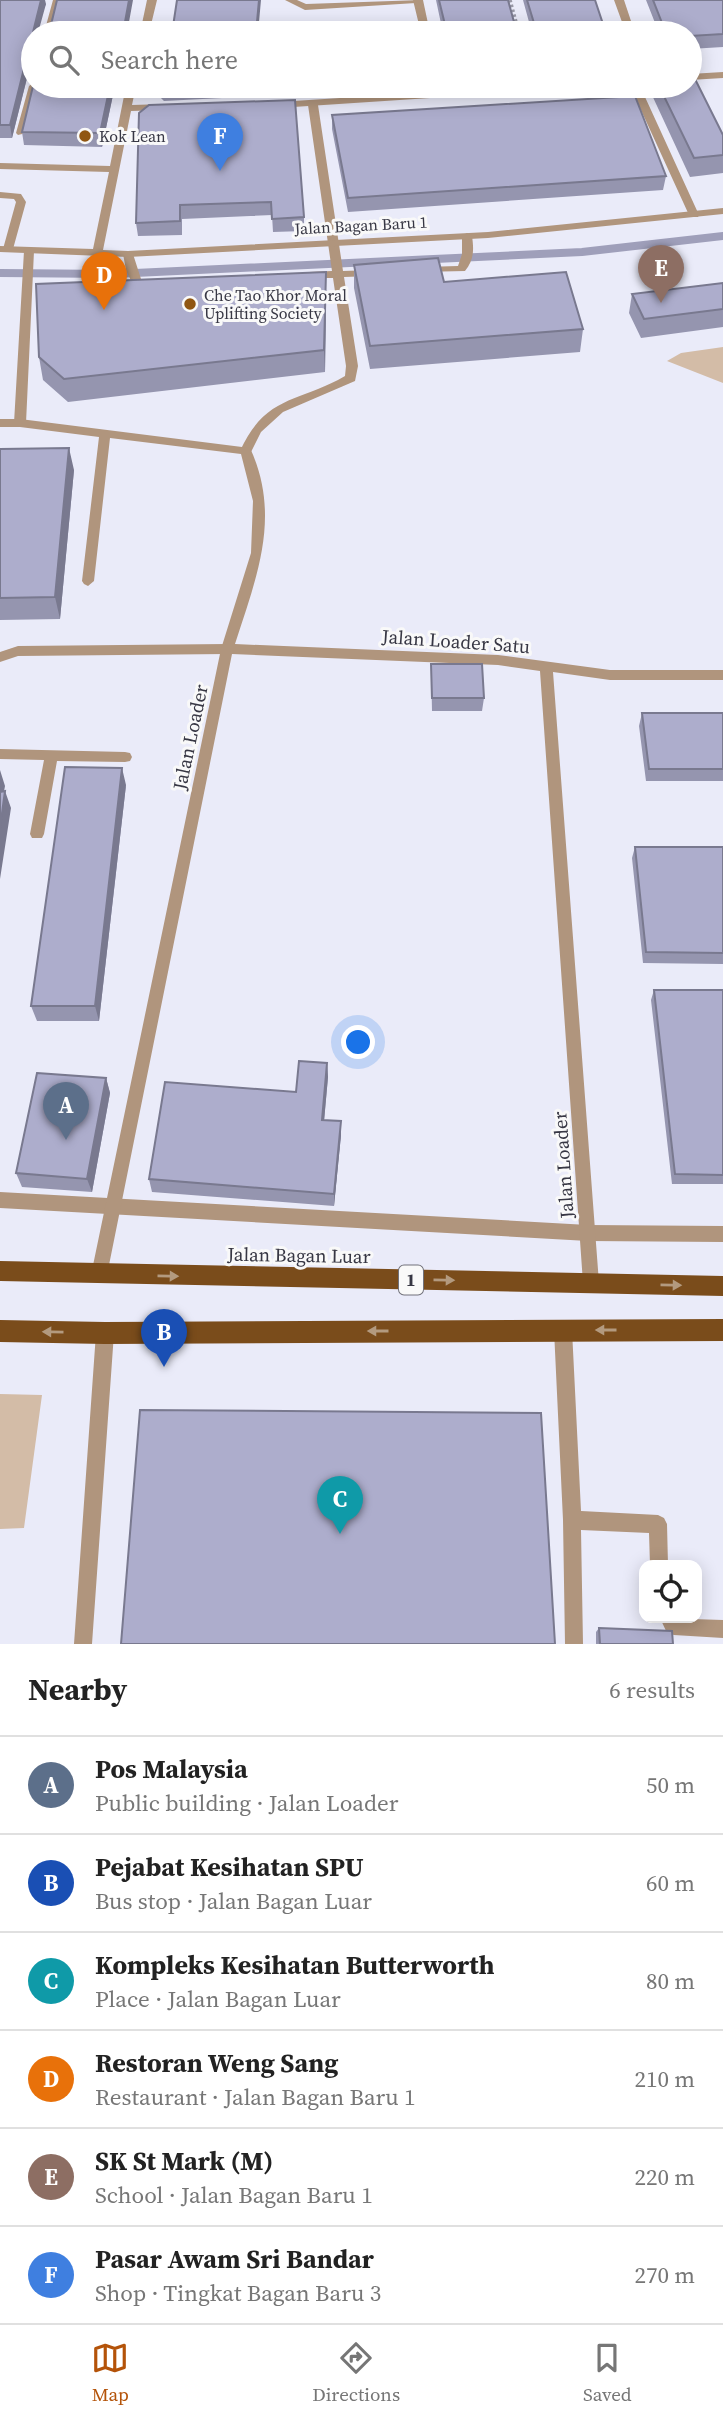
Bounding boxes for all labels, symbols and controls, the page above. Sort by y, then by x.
search box [21,21,702,98]
icon: search [45,41,83,79]
text: Search here [101,42,238,78]
pin: F [197,113,243,171]
place label: Kok Lean [99,125,166,147]
marker: Kok Lean [77,128,93,144]
street label: Jalan Bagan Baru 1 [293,211,428,240]
pin: E [638,245,684,303]
pin: D [81,252,127,310]
place label: Che Tao Khor Moral Uplifting Society [204,284,347,324]
marker: Che Tao Khor Moral Uplifting Society [182,296,198,312]
street label: Jalan Loader Satu [380,623,531,659]
street label: Jalan Loader [166,682,214,793]
your location [341,1025,375,1059]
pin: A [43,1082,89,1140]
street label: Jalan Loader [546,1111,580,1220]
street label: Jalan Bagan Luar [226,1241,371,1269]
road number: 1 [399,1266,423,1294]
one-way arrow [157,1270,179,1282]
one-way arrow [433,1274,455,1286]
one-way arrow [661,1279,683,1290]
pin: B [141,1309,187,1367]
one-way arrow [595,1324,617,1336]
one-way arrow [41,1326,63,1338]
one-way arrow [367,1326,389,1337]
pin: C [317,1476,363,1534]
map controls [639,1560,702,1623]
button: locate [639,1560,702,1623]
text: Nearby [28,1669,127,1710]
text: 6 results [609,1674,695,1706]
text: Pos Malaysia [95,1751,248,1787]
text: A [43,1769,59,1801]
text: 50 m [646,1769,695,1801]
text: Public building · Jalan Loader [95,1787,399,1819]
text: Pejabat Kesihatan SPU [95,1849,364,1885]
text: B [44,1867,58,1899]
text: 60 m [646,1867,695,1899]
text: Bus stop · Jalan Bagan Luar [95,1885,372,1917]
text: Kompleks Kesihatan Butterworth [95,1947,495,1983]
text: C [44,1965,58,1997]
text: 80 m [646,1965,695,1997]
text: Place · Jalan Bagan Luar [95,1983,341,2015]
text: Restoran Weng Sang [95,2045,338,2081]
text: D [43,2063,59,2095]
text: 210 m [634,2063,695,2095]
text: Restaurant · Jalan Bagan Baru 1 [95,2081,416,2113]
text: SK St Mark (M) [95,2143,273,2179]
text: E [44,2161,58,2193]
text: 220 m [634,2161,695,2193]
text: School · Jalan Bagan Baru 1 [95,2179,373,2211]
text: Pasar Awam Sri Bandar [95,2241,374,2277]
text: F [44,2259,58,2291]
text: 270 m [634,2259,695,2291]
text: Shop · Tingkat Bagan Baru 3 [95,2277,381,2309]
tab: Map [91,2339,129,2407]
tab: Directions [312,2339,400,2407]
tab: Saved [583,2339,632,2407]

